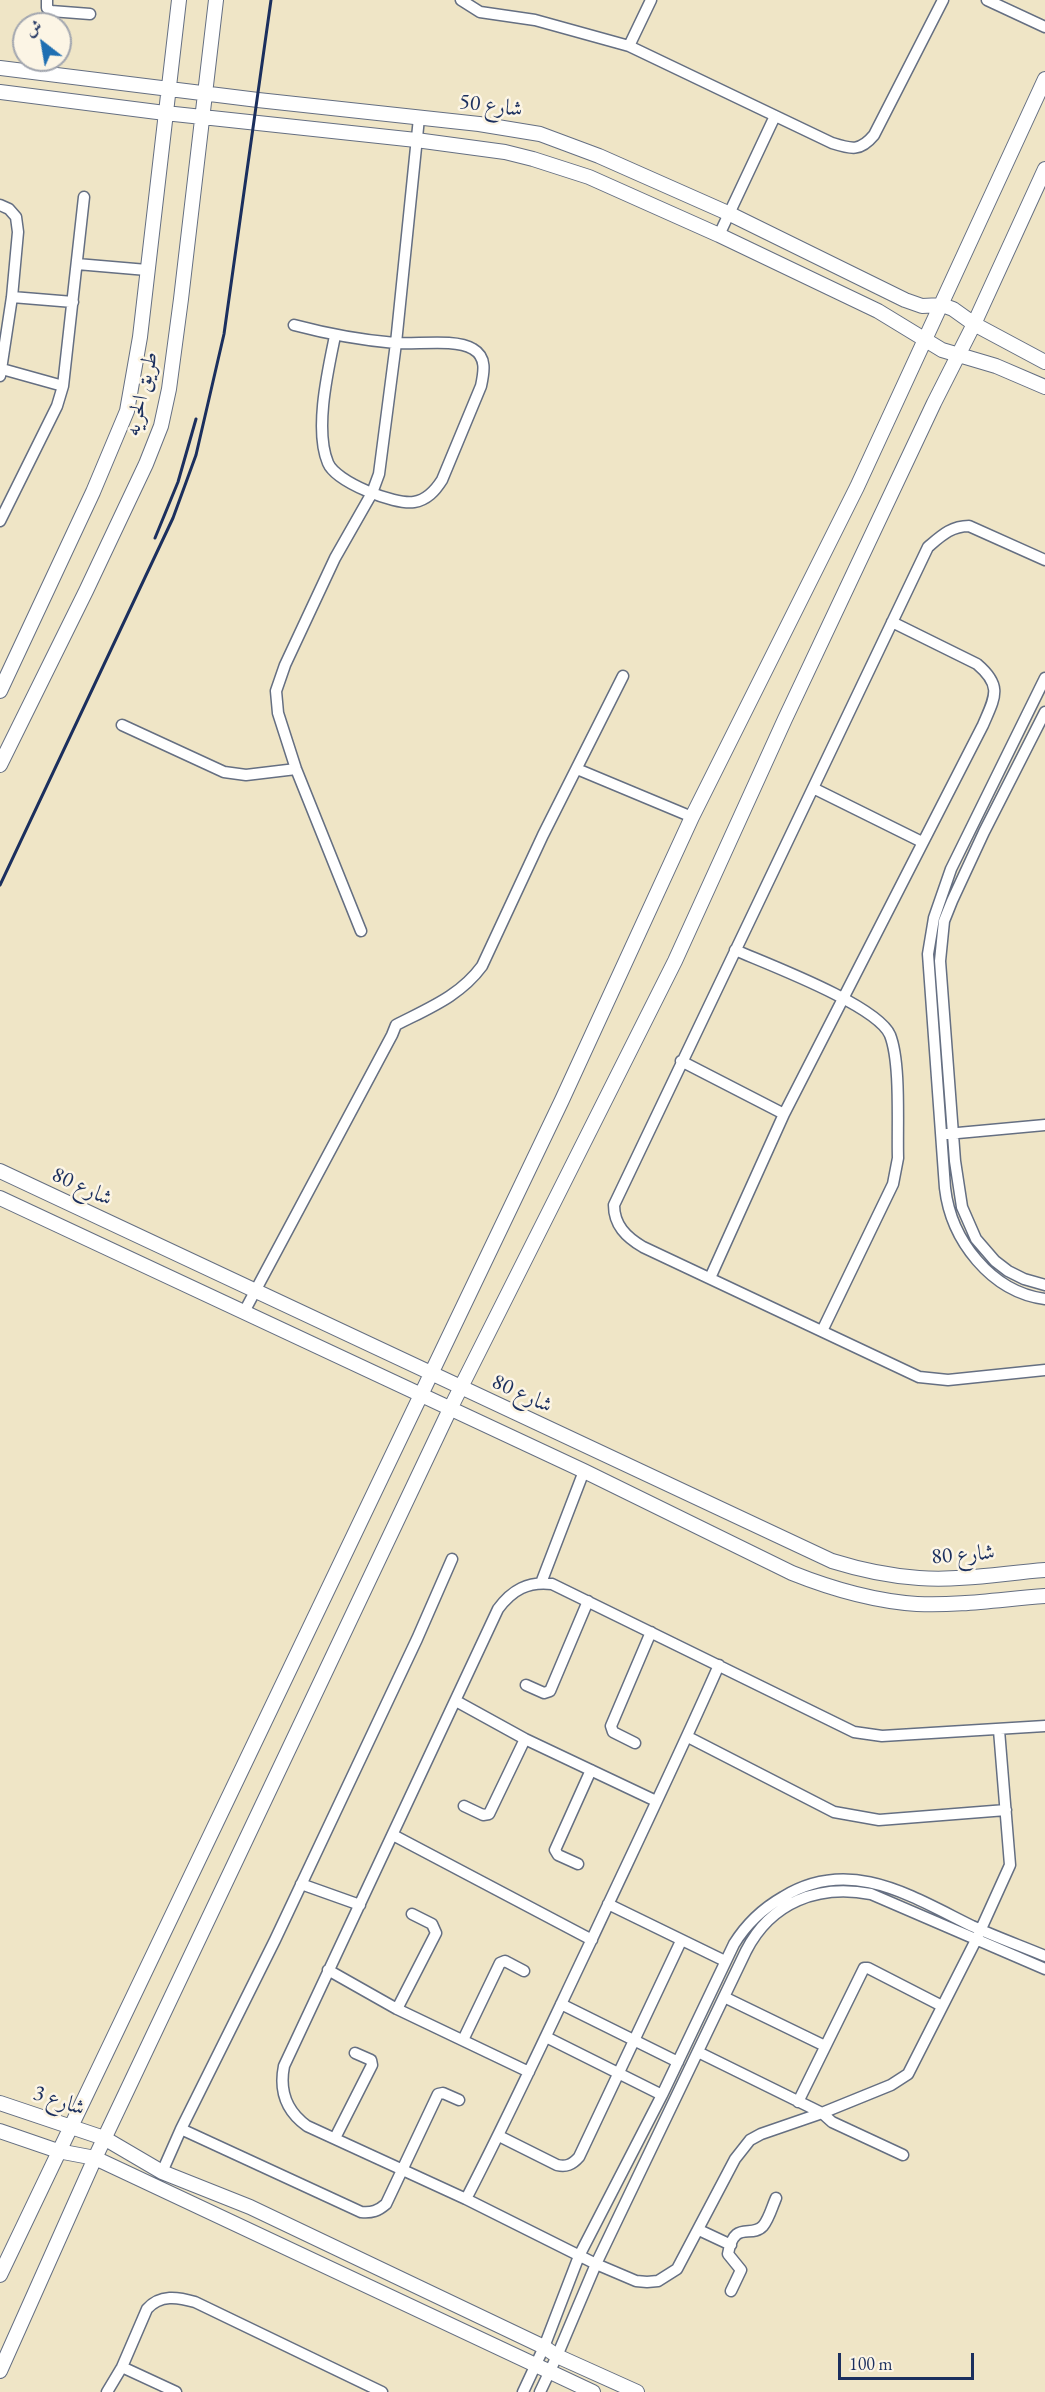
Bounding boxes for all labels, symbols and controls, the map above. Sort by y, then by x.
north arrow [12,12,72,72]
text: ش [21,15,46,41]
street label: شارع 50 [458,88,524,124]
street label: طريق الحريه [119,349,165,439]
street label: شارع 80 [48,1162,116,1212]
street label: شارع 80 [488,1369,556,1419]
street label: شارع 80 [930,1540,996,1570]
street label: شارع 3 [30,2080,88,2122]
scale bar [841,2341,978,2379]
text: 100 m [849,2352,893,2375]

